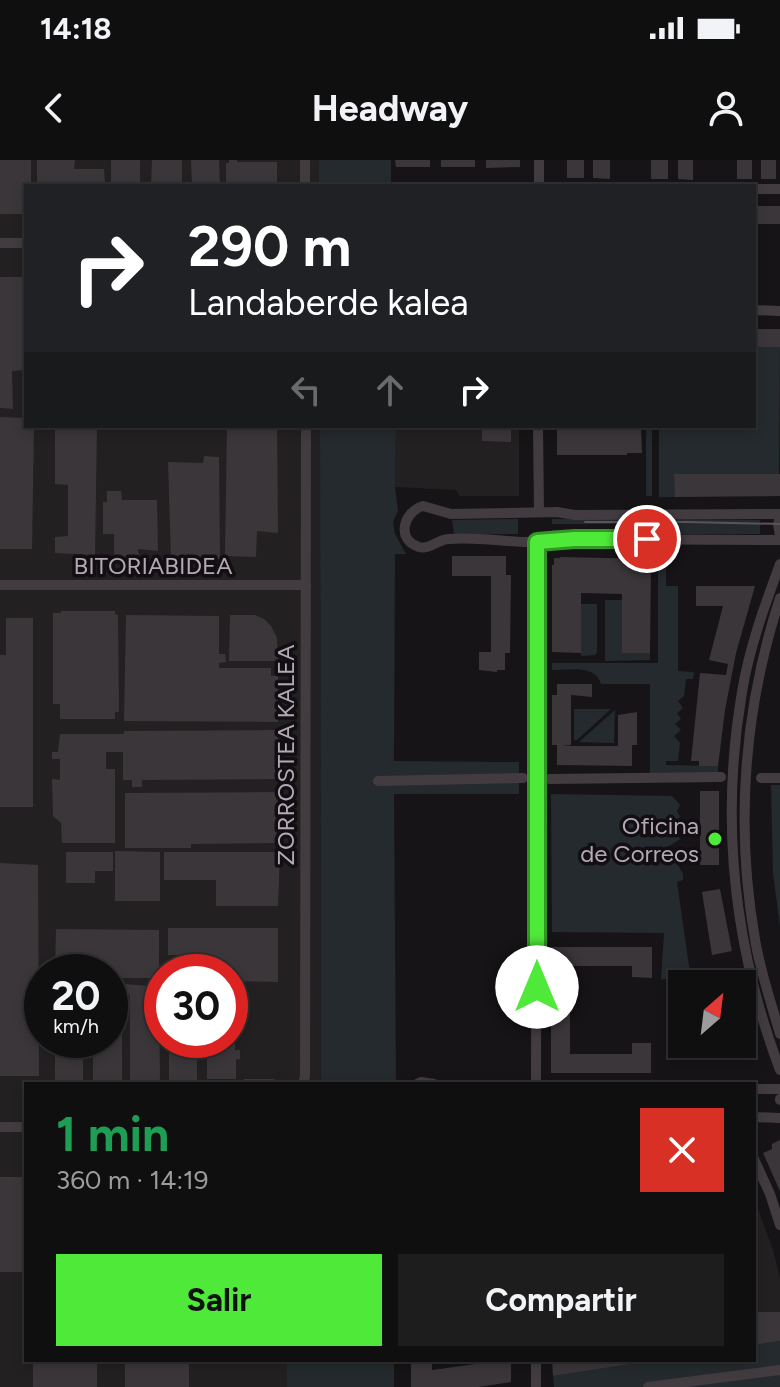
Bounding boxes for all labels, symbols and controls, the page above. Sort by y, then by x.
text: 14:18 [40,10,112,47]
icon: back [32,86,76,130]
icon: person [704,86,748,130]
text: Headway [312,87,468,130]
text: 290 m [188,213,351,280]
icon: right [56,216,160,320]
text: Landaberde kalea [188,281,469,324]
icon: left [284,368,328,412]
icon: ahead [368,368,412,412]
icon: right [452,368,496,412]
pin [613,505,681,573]
icon: arrive [625,517,669,561]
street label: BITORIABIDEA [74,551,233,580]
street label: ZORROSTEA KALEA [271,644,300,865]
place label: Oficina de Correos [580,811,699,868]
marker: Oficina de Correos [706,830,724,848]
position arrow [495,945,579,1029]
speed limit sign: 30 [144,954,248,1058]
north arrow [668,970,756,1058]
map controls [668,970,756,1058]
text: 20 [51,972,101,1020]
text: km/h [53,1014,99,1038]
text: 1 min [56,1105,169,1163]
button: close [640,1108,724,1192]
text: 360 m · 14:19 [56,1164,208,1196]
button: Salir [56,1254,382,1346]
button: Compartir [398,1254,724,1346]

